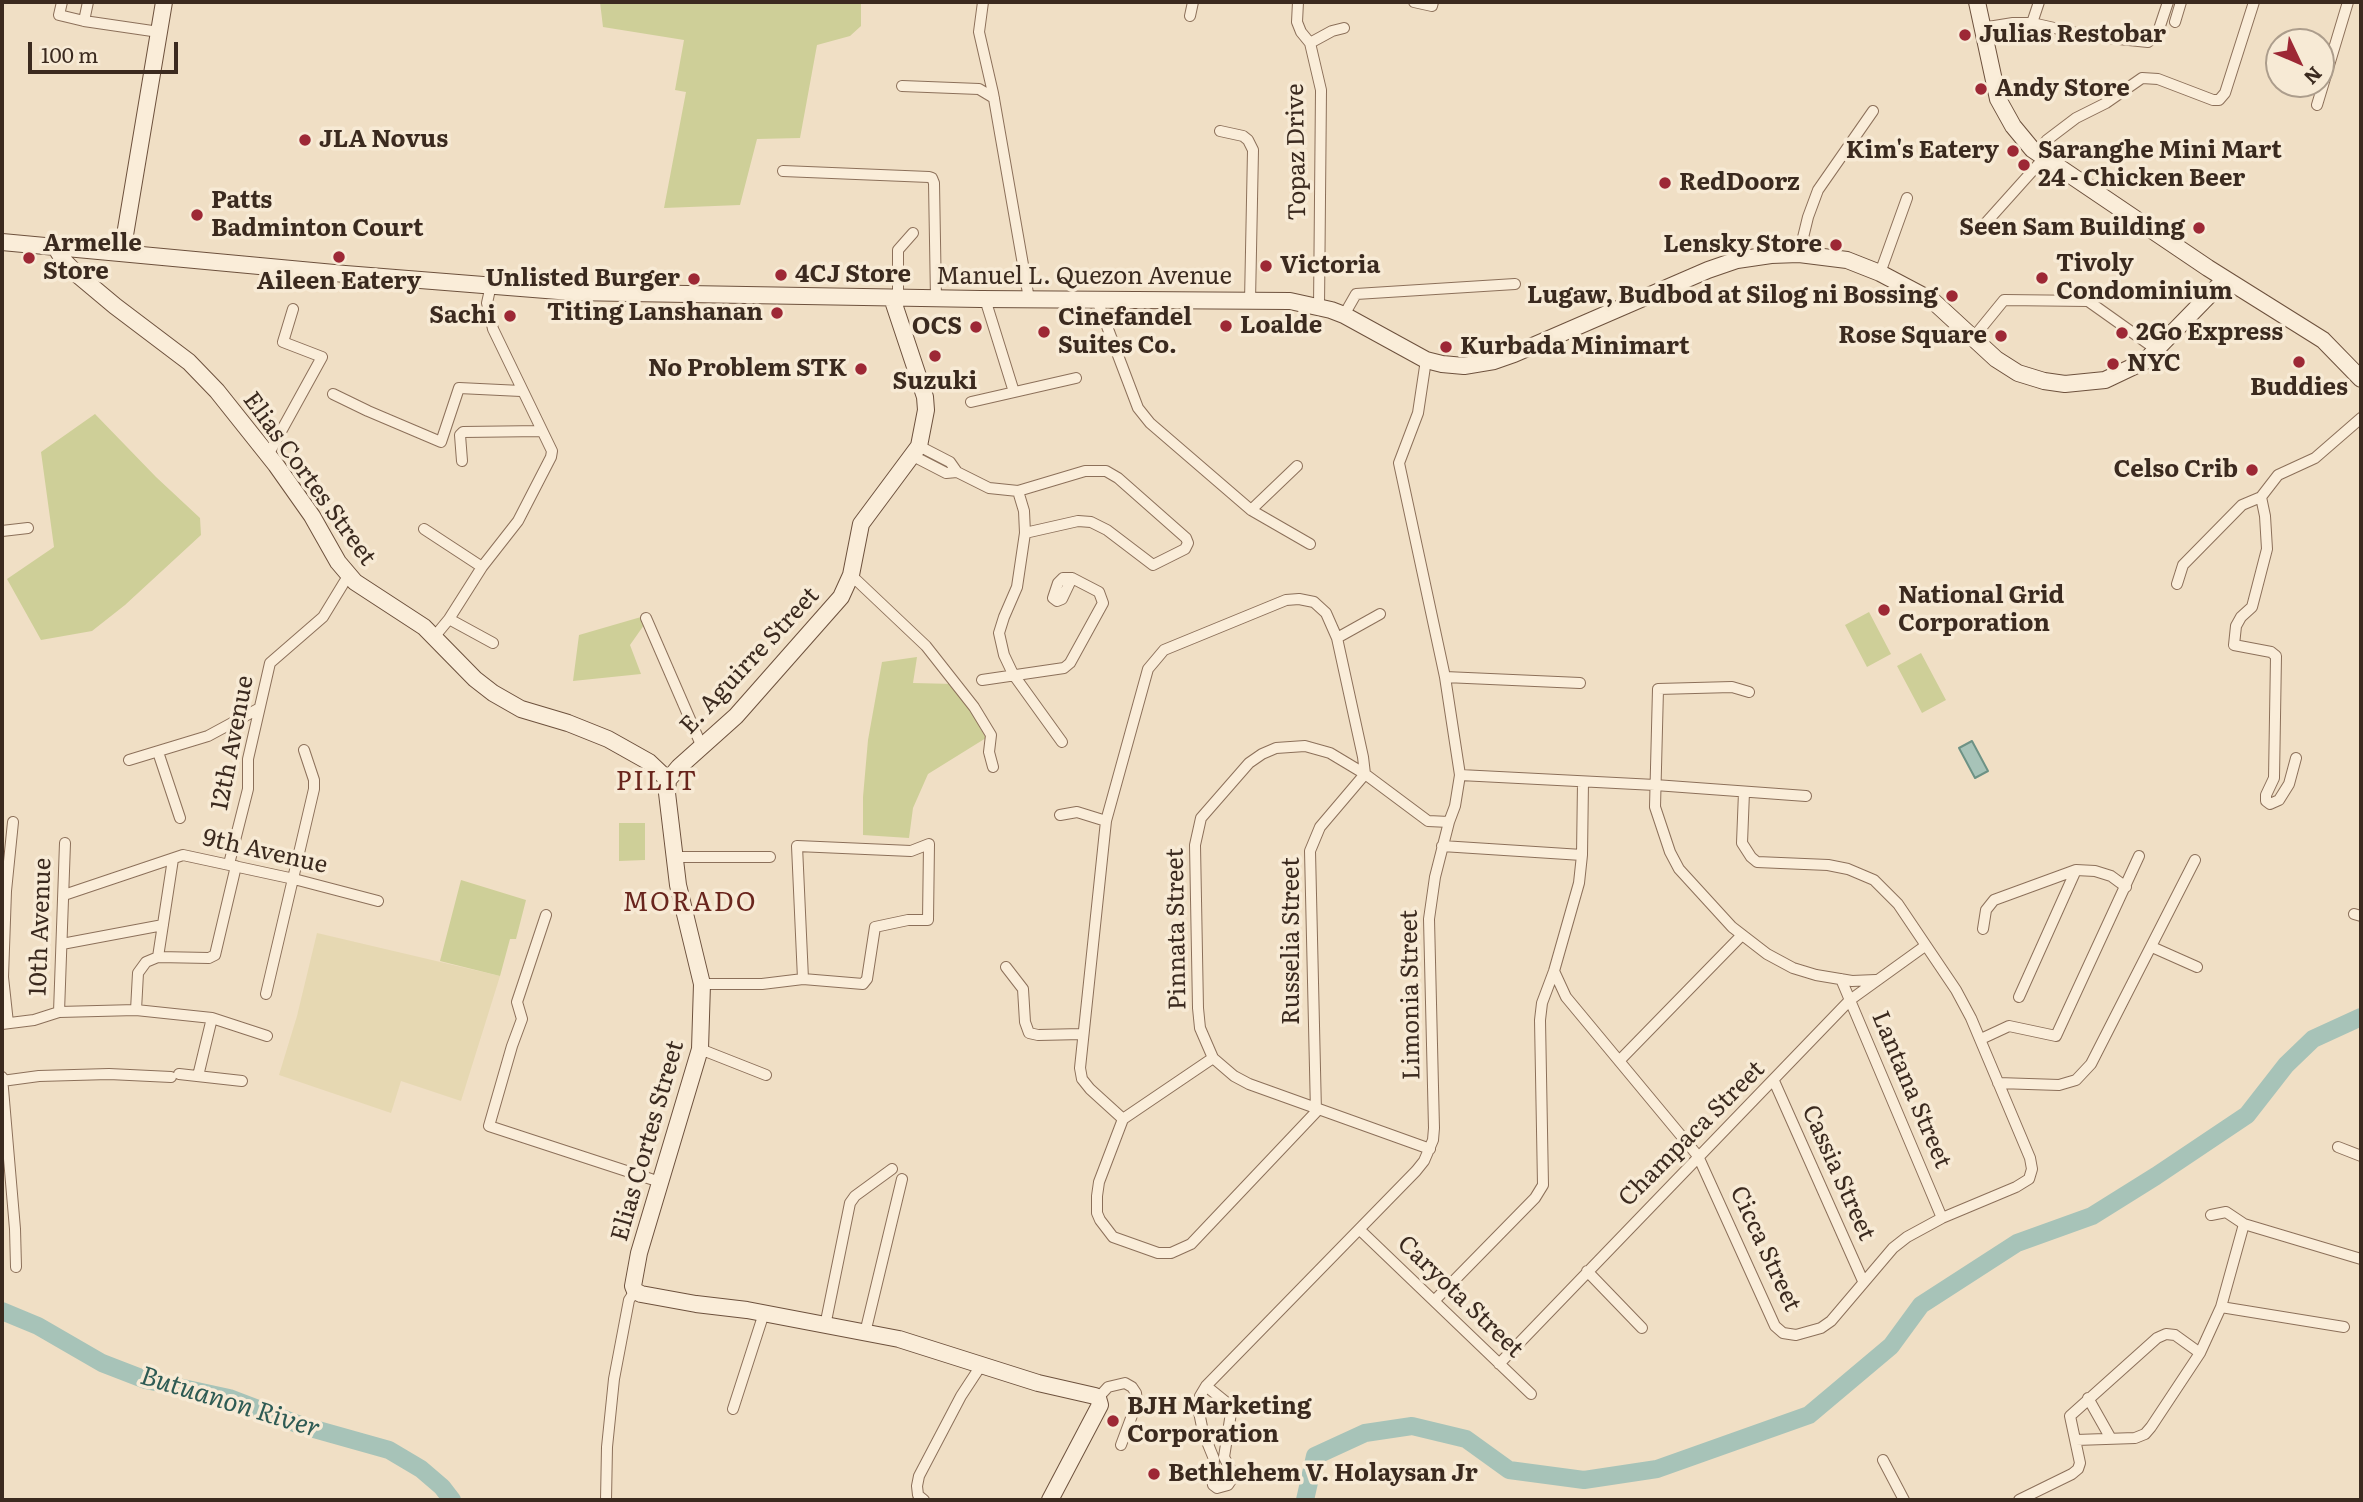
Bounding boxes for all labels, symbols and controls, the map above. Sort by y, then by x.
place label: Julias Restobar [1979,21,2166,49]
marker: Julias Restobar [1957,27,1973,43]
scale bar [32,28,182,72]
north arrow [2265,28,2335,98]
text: 100 m [41,38,98,69]
text: N [2298,61,2329,92]
place label: Andy Store [1995,75,2130,103]
marker: Andy Store [1973,81,1989,97]
street label: Topaz Drive [1281,83,1313,221]
place label: JLA Novus [319,126,448,154]
marker: JLA Novus [297,132,313,148]
place label: Kim's Eatery [1846,137,1999,165]
place label: Saranghe Mini Mart 24 - Chicken Beer [2038,137,2282,193]
marker: Kim's Eatery [2005,143,2021,159]
marker: Saranghe Mini Mart 24 - Chicken Beer [2016,157,2032,173]
place label: RedDoorz [1679,169,1800,197]
marker: RedDoorz [1657,175,1673,191]
place label: Patts Badminton Court [211,187,424,243]
marker: Patts Badminton Court [189,207,205,223]
place label: Seen Sam Building [1959,214,2185,242]
marker: Seen Sam Building [2191,220,2207,236]
place label: Armelle Store [43,230,142,286]
place label: Lensky Store [1663,231,1822,259]
marker: Lensky Store [1828,237,1844,253]
marker: Aileen Eatery [331,249,347,265]
marker: Armelle Store [21,250,37,266]
place label: Tivoly Condominium [2056,250,2233,306]
place label: Victoria [1280,252,1380,280]
marker: Victoria [1258,258,1274,274]
place label: 4CJ Store [795,261,911,289]
street label: Manuel L. Quezon Avenue [936,263,1232,291]
place label: Unlisted Burger [486,265,680,293]
marker: 4CJ Store [773,267,789,283]
place label: Aileen Eatery [257,268,421,296]
marker: Tivoly Condominium [2034,270,2050,286]
marker: Unlisted Burger [686,271,702,287]
place label: Lugaw, Budbod at Silog ni Bossing [1527,282,1938,310]
marker: Lugaw, Budbod at Silog ni Bossing [1944,288,1960,304]
place label: Titing Lanshanan [547,299,763,327]
place label: Sachi [429,302,496,330]
place label: Cinefandel Suites Co. [1058,304,1192,360]
marker: Titing Lanshanan [769,305,785,321]
marker: Sachi [502,308,518,324]
place label: Loalde [1240,312,1322,340]
place label: OCS [912,313,962,341]
marker: Loalde [1218,318,1234,334]
marker: OCS [968,319,984,335]
place label: 2Go Express [2136,319,2283,347]
place label: Rose Square [1838,322,1987,350]
marker: Cinefandel Suites Co. [1036,324,1052,340]
marker: 2Go Express [2114,325,2130,341]
marker: Rose Square [1993,328,2009,344]
place label: Kurbada Minimart [1460,333,1689,361]
marker: Kurbada Minimart [1438,339,1454,355]
marker: Suzuki [927,348,943,364]
place label: NYC [2127,350,2181,378]
marker: Buddies [2291,354,2307,370]
place label: No Problem STK [648,355,847,383]
marker: NYC [2105,356,2121,372]
marker: No Problem STK [853,361,869,377]
place label: Suzuki [893,368,977,396]
place label: Buddies [2250,374,2348,402]
street label: Elias Cortes Street [236,387,382,571]
place label: Celso Crib [2113,456,2238,484]
marker: Celso Crib [2244,462,2260,478]
street label: E. Aguirre Street [674,581,826,741]
place label: National Grid Corporation [1898,582,2064,638]
marker: National Grid Corporation [1876,602,1892,618]
street label: 12th Avenue [206,673,260,813]
district label: PILIT [616,766,698,798]
street label: 9th Avenue [200,824,330,880]
street label: Pinnata Street [1161,848,1193,1010]
street label: 10th Avenue [24,857,58,997]
street label: Russelia Street [1278,857,1306,1025]
district label: MORADO [623,887,757,919]
street label: Limonia Street [1395,910,1427,1080]
street label: Lantana Street [1865,1007,1957,1173]
street label: Elias Cortes Street [606,1037,690,1245]
street label: Champaca Street [1613,1055,1771,1213]
street label: Cassia Street [1795,1101,1881,1245]
street label: Cicca Street [1723,1182,1807,1316]
street label: Caryota Street [1391,1230,1529,1364]
water label: Butuanon River [136,1361,324,1445]
place label: BJH Marketing Corporation [1127,1393,1311,1449]
marker: BJH Marketing Corporation [1105,1413,1121,1429]
place label: Bethlehem V. Holaysan Jr [1168,1460,1478,1488]
marker: Bethlehem V. Holaysan Jr [1146,1466,1162,1482]

